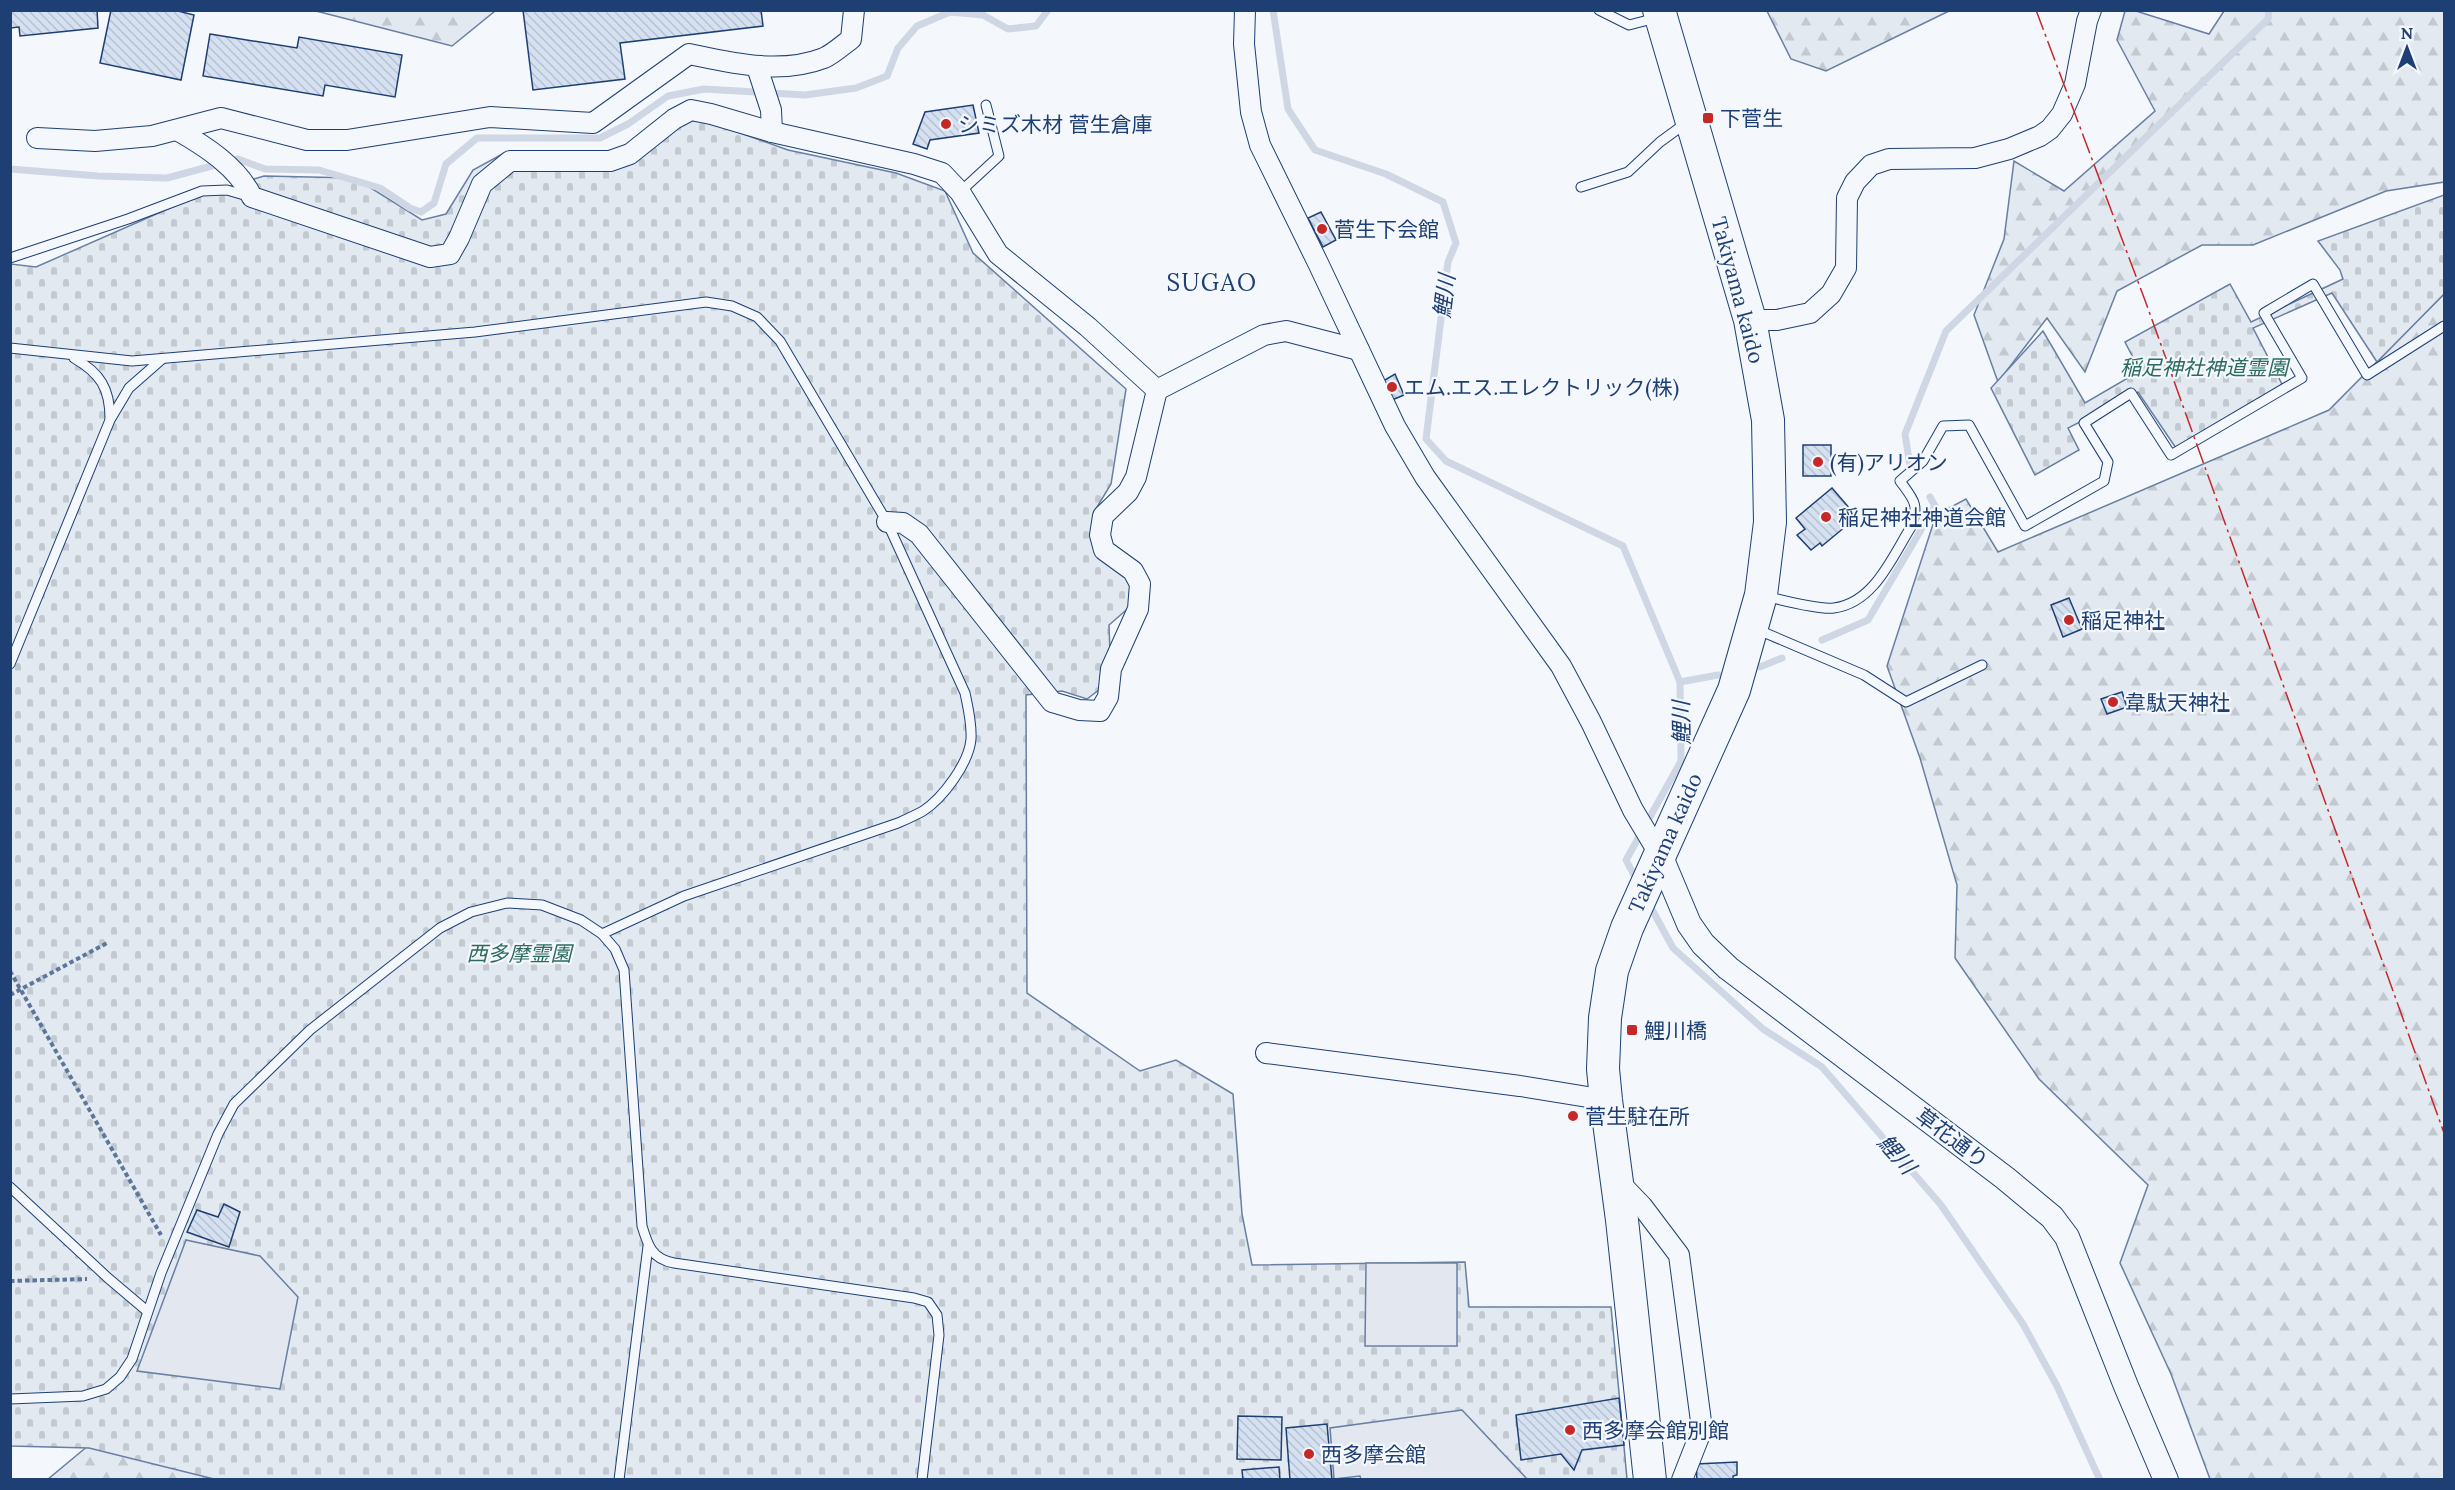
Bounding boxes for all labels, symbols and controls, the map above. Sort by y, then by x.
north arrow [2377,18,2437,78]
text: N [2401,23,2413,43]
place label: 下菅生 [1720,105,1783,132]
place label: シミズ木材 菅生倉庫 [958,111,1153,138]
marker: 下菅生 [1701,111,1715,125]
marker: シミズ木材 菅生倉庫 [939,117,953,131]
street label: Takiyama kaido [1705,214,1771,366]
place label: 菅生下会館 [1334,216,1439,243]
marker: 菅生下会館 [1315,222,1329,236]
district label: SUGAO [1166,267,1258,298]
water label: 鯉川 [1427,270,1461,320]
park label: 稲足神社神道霊園 [2120,354,2291,381]
place label: エム.エス.エレクトリック(株) [1404,374,1679,401]
marker: エム.エス.エレクトリック(株) [1385,380,1399,394]
place label: (有)アリオン [1830,449,1948,476]
marker: (有)アリオン [1811,455,1825,469]
place label: 稲足神社神道会館 [1838,504,2006,531]
marker: 稲足神社神道会館 [1819,510,1833,524]
place label: 稲足神社 [2081,607,2165,634]
marker: 稲足神社 [2062,613,2076,627]
place label: 韋駄天神社 [2125,689,2230,716]
marker: 韋駄天神社 [2106,695,2120,709]
water label: 鯉川 [1667,699,1695,745]
street label: Takiyama kaido [1622,769,1708,917]
park label: 西多摩霊園 [467,940,574,967]
place label: 鯉川橋 [1644,1017,1707,1044]
marker: 鯉川橋 [1625,1023,1639,1037]
street label: 草花通り [1910,1102,1994,1174]
place label: 菅生駐在所 [1585,1103,1690,1130]
marker: 菅生駐在所 [1566,1109,1580,1123]
water label: 鯉川 [1872,1128,1923,1181]
place label: 西多摩会館別館 [1582,1417,1729,1444]
marker: 西多摩会館別館 [1563,1423,1577,1437]
place label: 西多摩会館 [1321,1441,1426,1468]
marker: 西多摩会館 [1302,1447,1316,1461]

